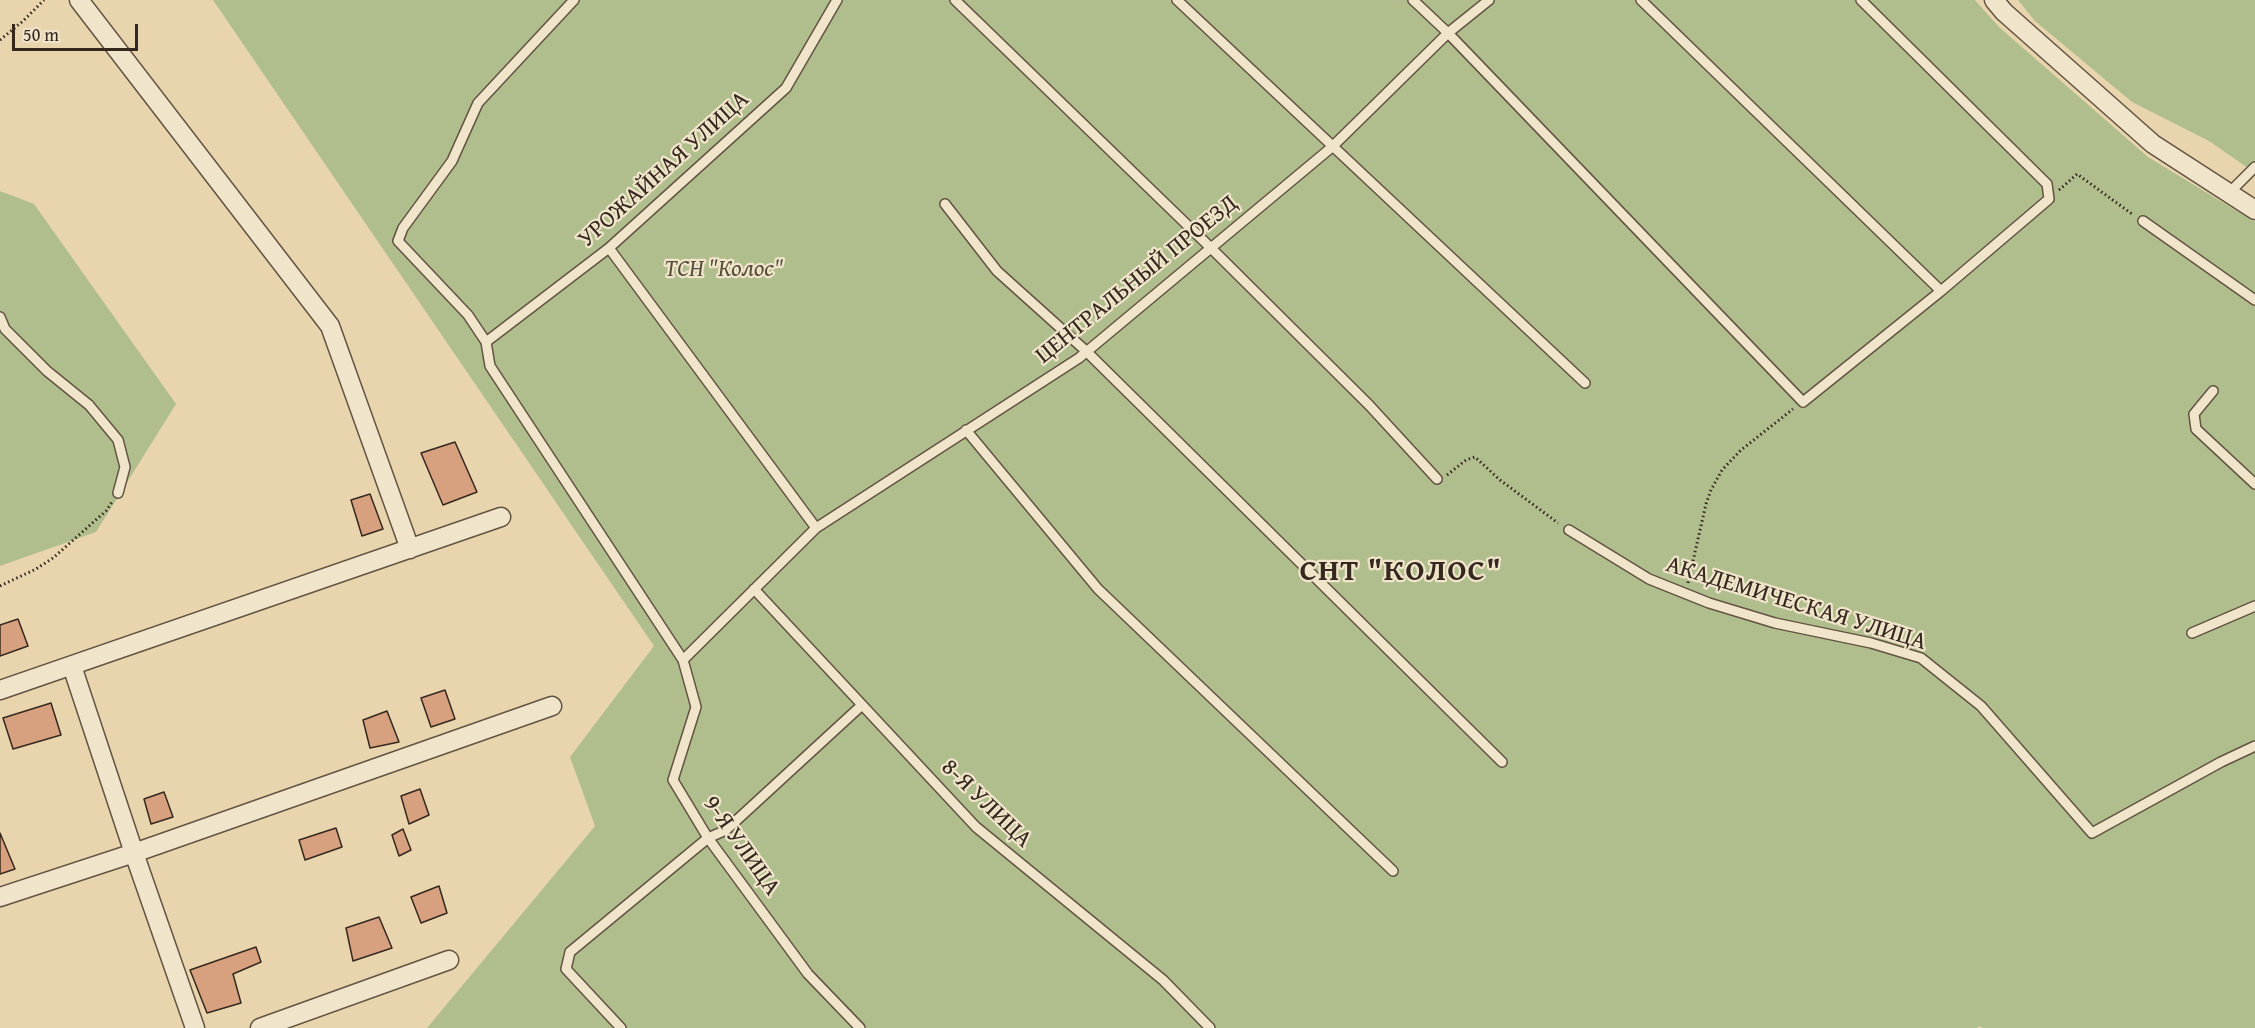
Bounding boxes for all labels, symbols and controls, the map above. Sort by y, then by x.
scale bar [15,12,141,50]
text: 50 m [23,21,59,48]
street label: УРОЖАЙНАЯ УЛИЦА [573,86,755,254]
street label: ЦЕНТРАЛЬНЫЙ ПРОЕЗД [1030,190,1244,370]
park label: ТСН "Колос" [665,256,783,284]
street label: АКАДЕМИЧЕСКАЯ УЛИЦА [1662,551,1930,657]
district label: СНТ "КОЛОС" [1300,554,1502,590]
street label: 8-Я УЛИЦА [935,754,1037,854]
street label: 9-Я УЛИЦА [696,791,786,901]

